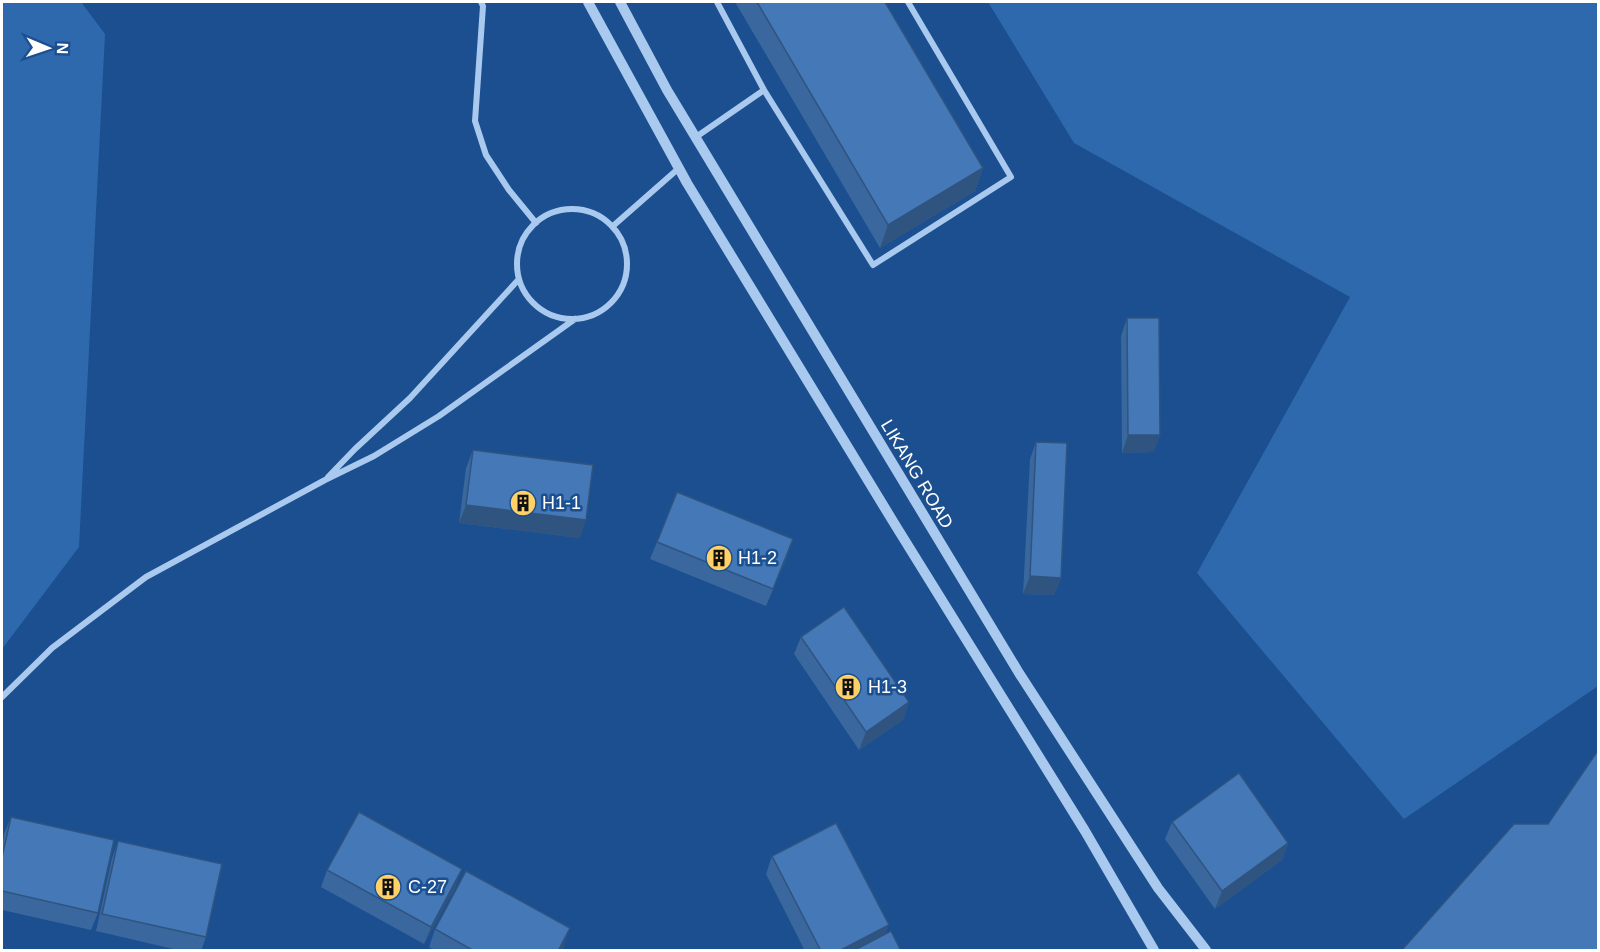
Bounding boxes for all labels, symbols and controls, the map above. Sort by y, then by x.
north arrow [18,18,78,78]
text: N [54,42,71,55]
street label: LIKANG ROAD [877,416,957,532]
building icon: H1-1 [508,488,538,518]
place label: H1-1 [542,493,581,513]
building icon: H1-2 [704,543,734,573]
place label: H1-2 [738,548,777,568]
building icon: H1-3 [833,672,863,702]
place label: H1-3 [868,677,907,697]
building icon: C-27 [373,872,403,902]
place label: C-27 [408,877,447,897]

